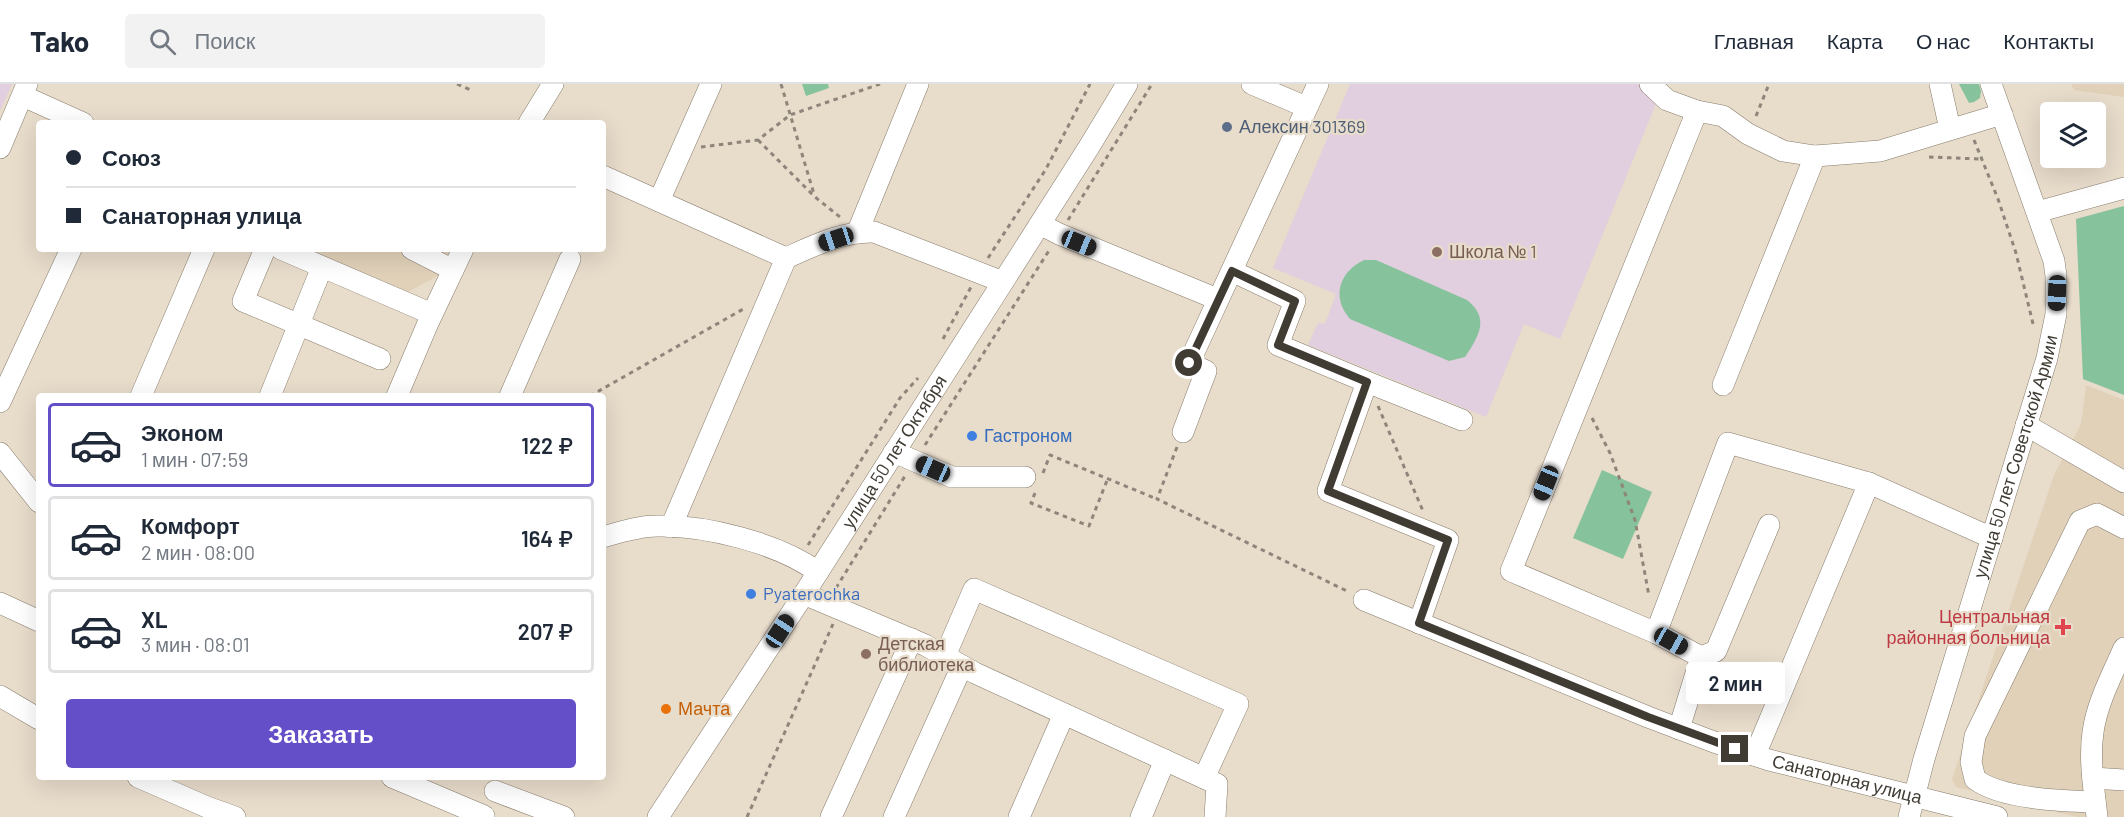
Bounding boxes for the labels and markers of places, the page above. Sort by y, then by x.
place label: Алексин 301369 [1239,115,1365,137]
marker: Алексин 301369 [1220,120,1234,134]
place label: Школа № 1 [1449,240,1537,262]
marker: Школа № 1 [1430,245,1444,259]
place label: Гастроном [984,424,1072,446]
marker: Гастроном [965,429,979,443]
place label: Pyaterochka [763,582,860,604]
marker: Pyaterochka [744,587,758,601]
place label: Центральная районная больница [1887,605,2051,648]
marker: Центральная районная больница [2054,618,2072,636]
place label: Детская библиотека [878,632,975,675]
marker: Детская библиотека [859,647,873,661]
place label: Мачта [678,697,731,719]
marker: Мачта [659,702,673,716]

